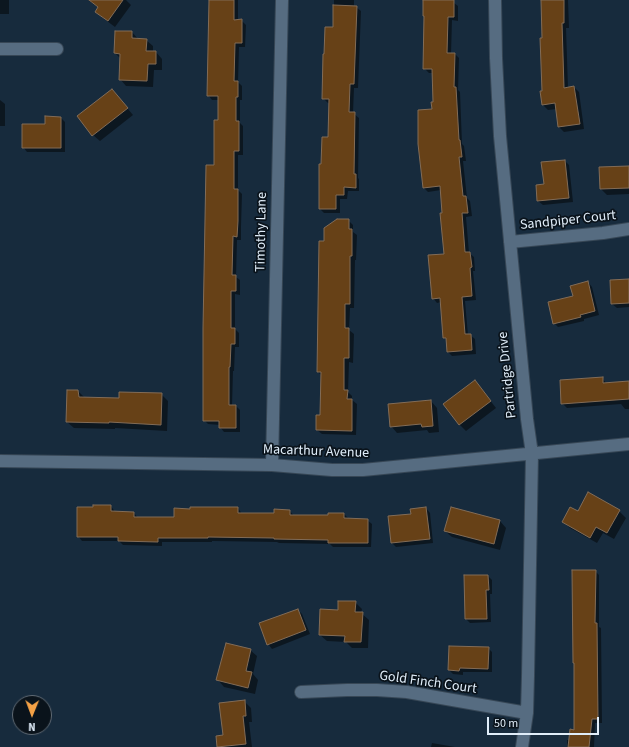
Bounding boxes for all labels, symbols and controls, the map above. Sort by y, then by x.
street label: Timothy Lane [253,192,271,272]
street label: Sandpiper Court [519,208,617,234]
street label: Partridge Drive [495,331,521,419]
street label: Macarthur Avenue [263,442,369,462]
street label: Gold Finch Court [378,668,478,698]
north arrow [12,695,52,735]
scale bar [489,709,601,735]
text: 50 m [494,715,518,732]
text: N [28,719,36,734]

